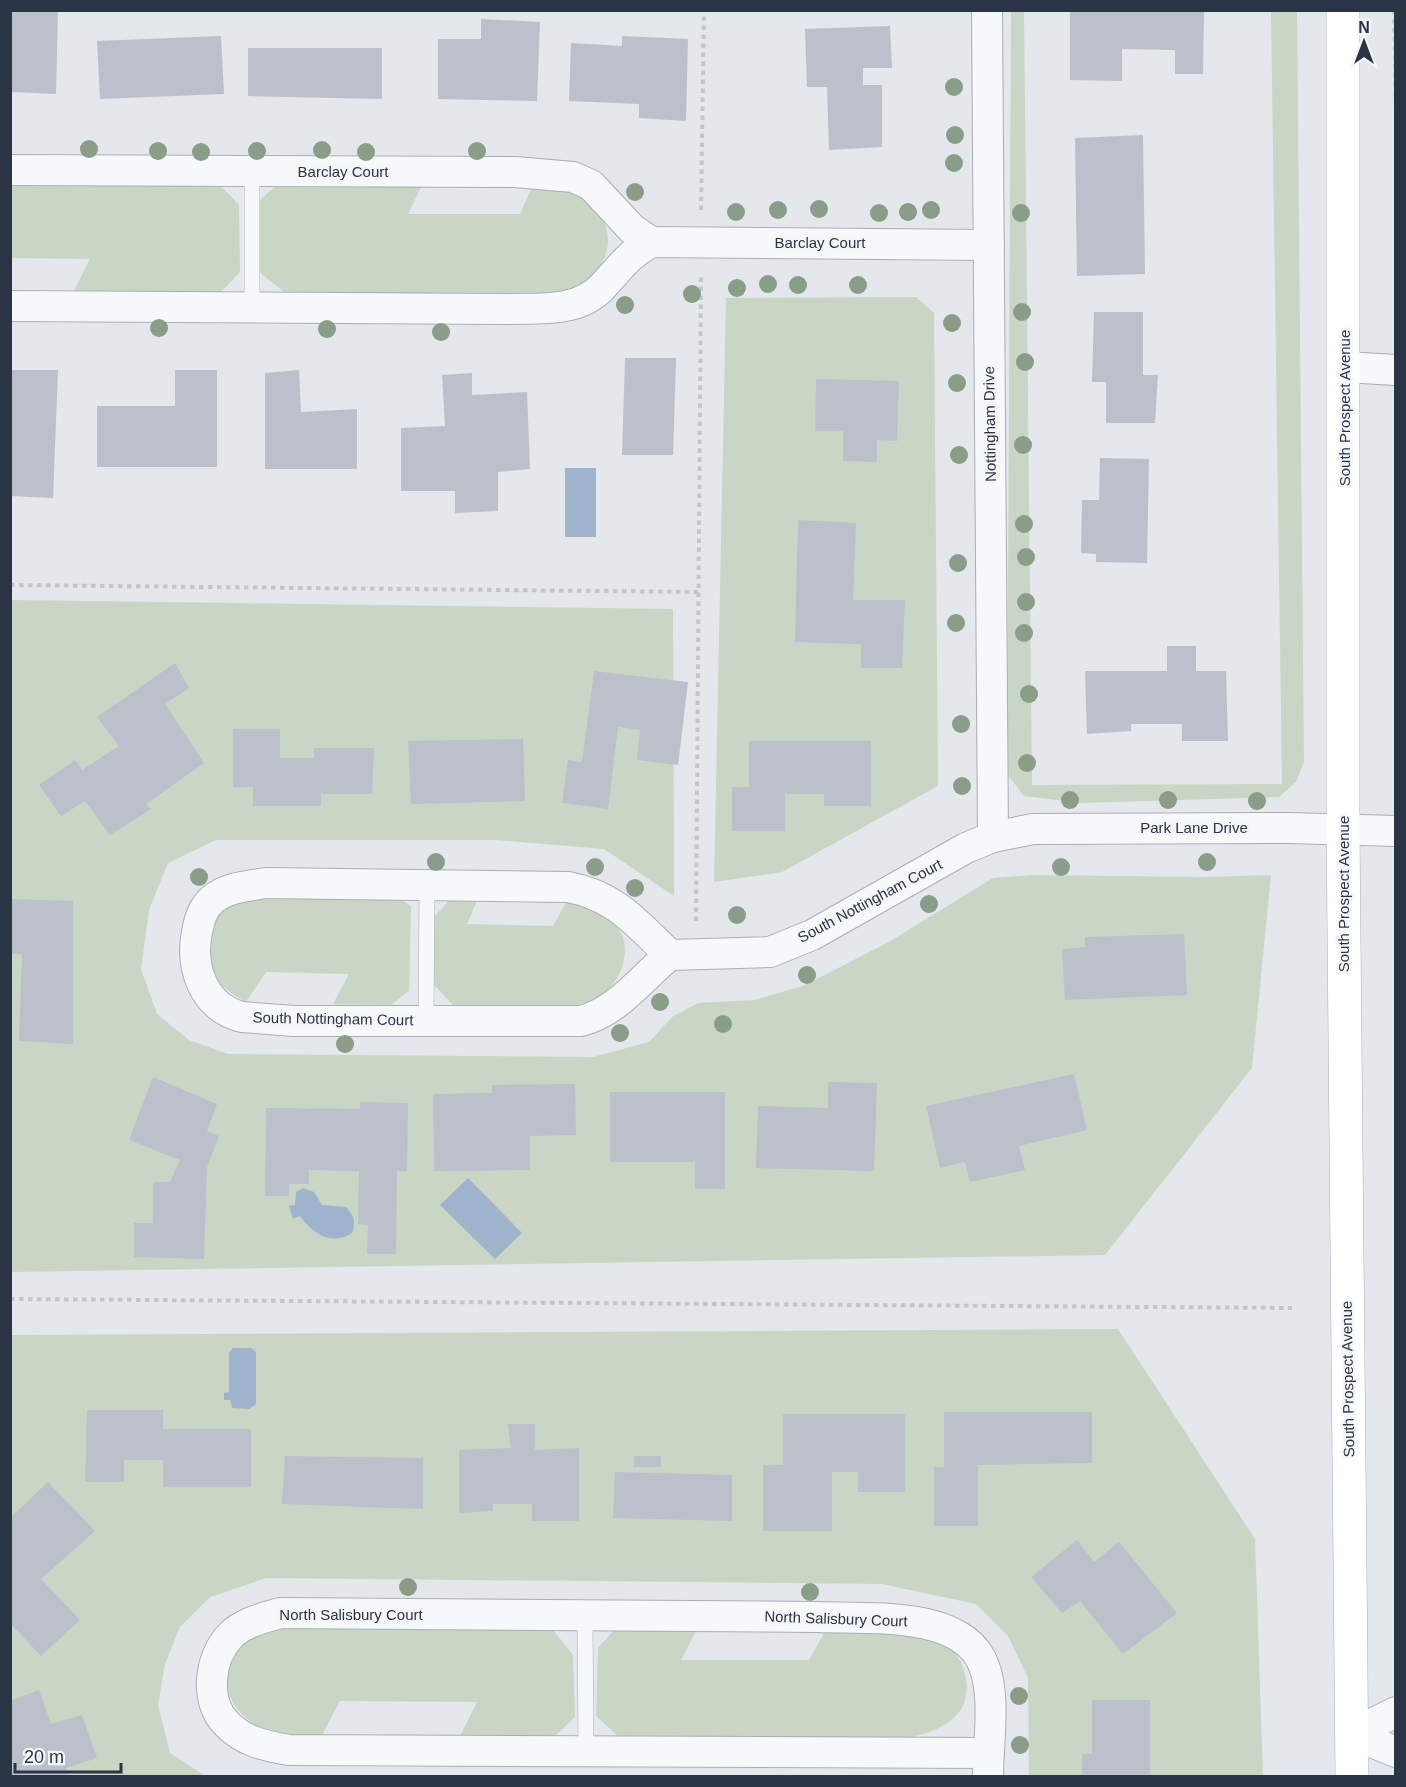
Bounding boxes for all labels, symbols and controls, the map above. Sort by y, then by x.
north arrow [1334,12,1394,72]
text: N [1358,19,1370,36]
street label: Barclay Court [298,163,389,180]
street label: Barclay Court [775,234,866,251]
street label: South Prospect Avenue [1336,330,1353,486]
street label: Nottingham Drive [980,366,999,482]
street label: South Prospect Avenue [1335,816,1352,972]
street label: Park Lane Drive [1140,819,1248,836]
street label: South Nottingham Court [795,855,946,946]
street label: South Nottingham Court [252,1009,414,1028]
street label: South Prospect Avenue [1338,1301,1357,1457]
street label: North Salisbury Court [279,1606,424,1623]
street label: North Salisbury Court [764,1608,909,1630]
scale bar [15,1736,122,1774]
text: 20 m [24,1747,64,1767]

